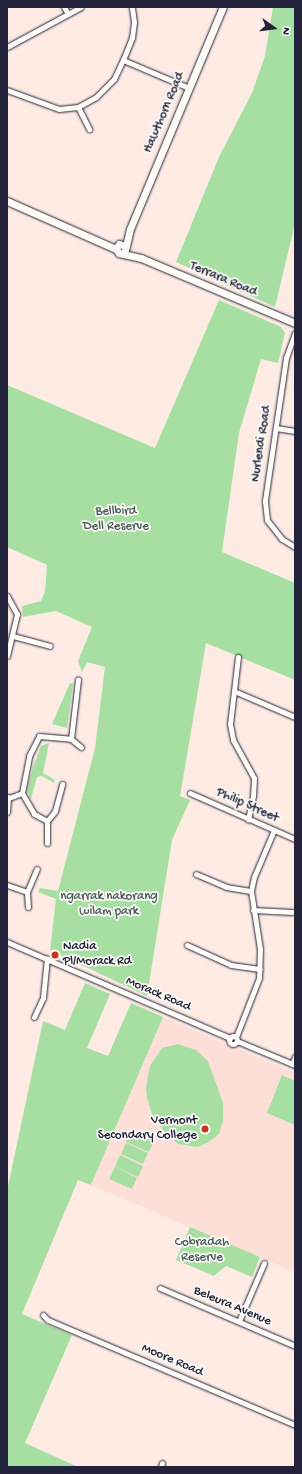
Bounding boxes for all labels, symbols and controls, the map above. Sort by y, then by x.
north arrow [254,8,294,48]
text: N [279,26,292,36]
street label: Hawthorn Road [141,70,189,156]
street label: Terrara Road [187,259,259,301]
street label: Nurlendi Road [248,405,276,483]
park label: Bellbird Dell Reserve [83,505,149,536]
street label: Philip Street [213,785,281,827]
park label: ngarrak nakorang wilam park [60,890,158,921]
place label: Nadia Pl/Morack Rd [63,940,131,971]
marker: Nadia Pl/Morack Rd [50,950,60,960]
street label: Morack Road [123,974,193,1016]
place label: Vermont Secondary College [98,1114,197,1145]
marker: Vermont Secondary College [200,1124,210,1134]
park label: Cobradah Reserve [175,1236,229,1267]
street label: Beleura Avenue [191,1284,273,1330]
street label: Moore Road [139,1341,205,1381]

